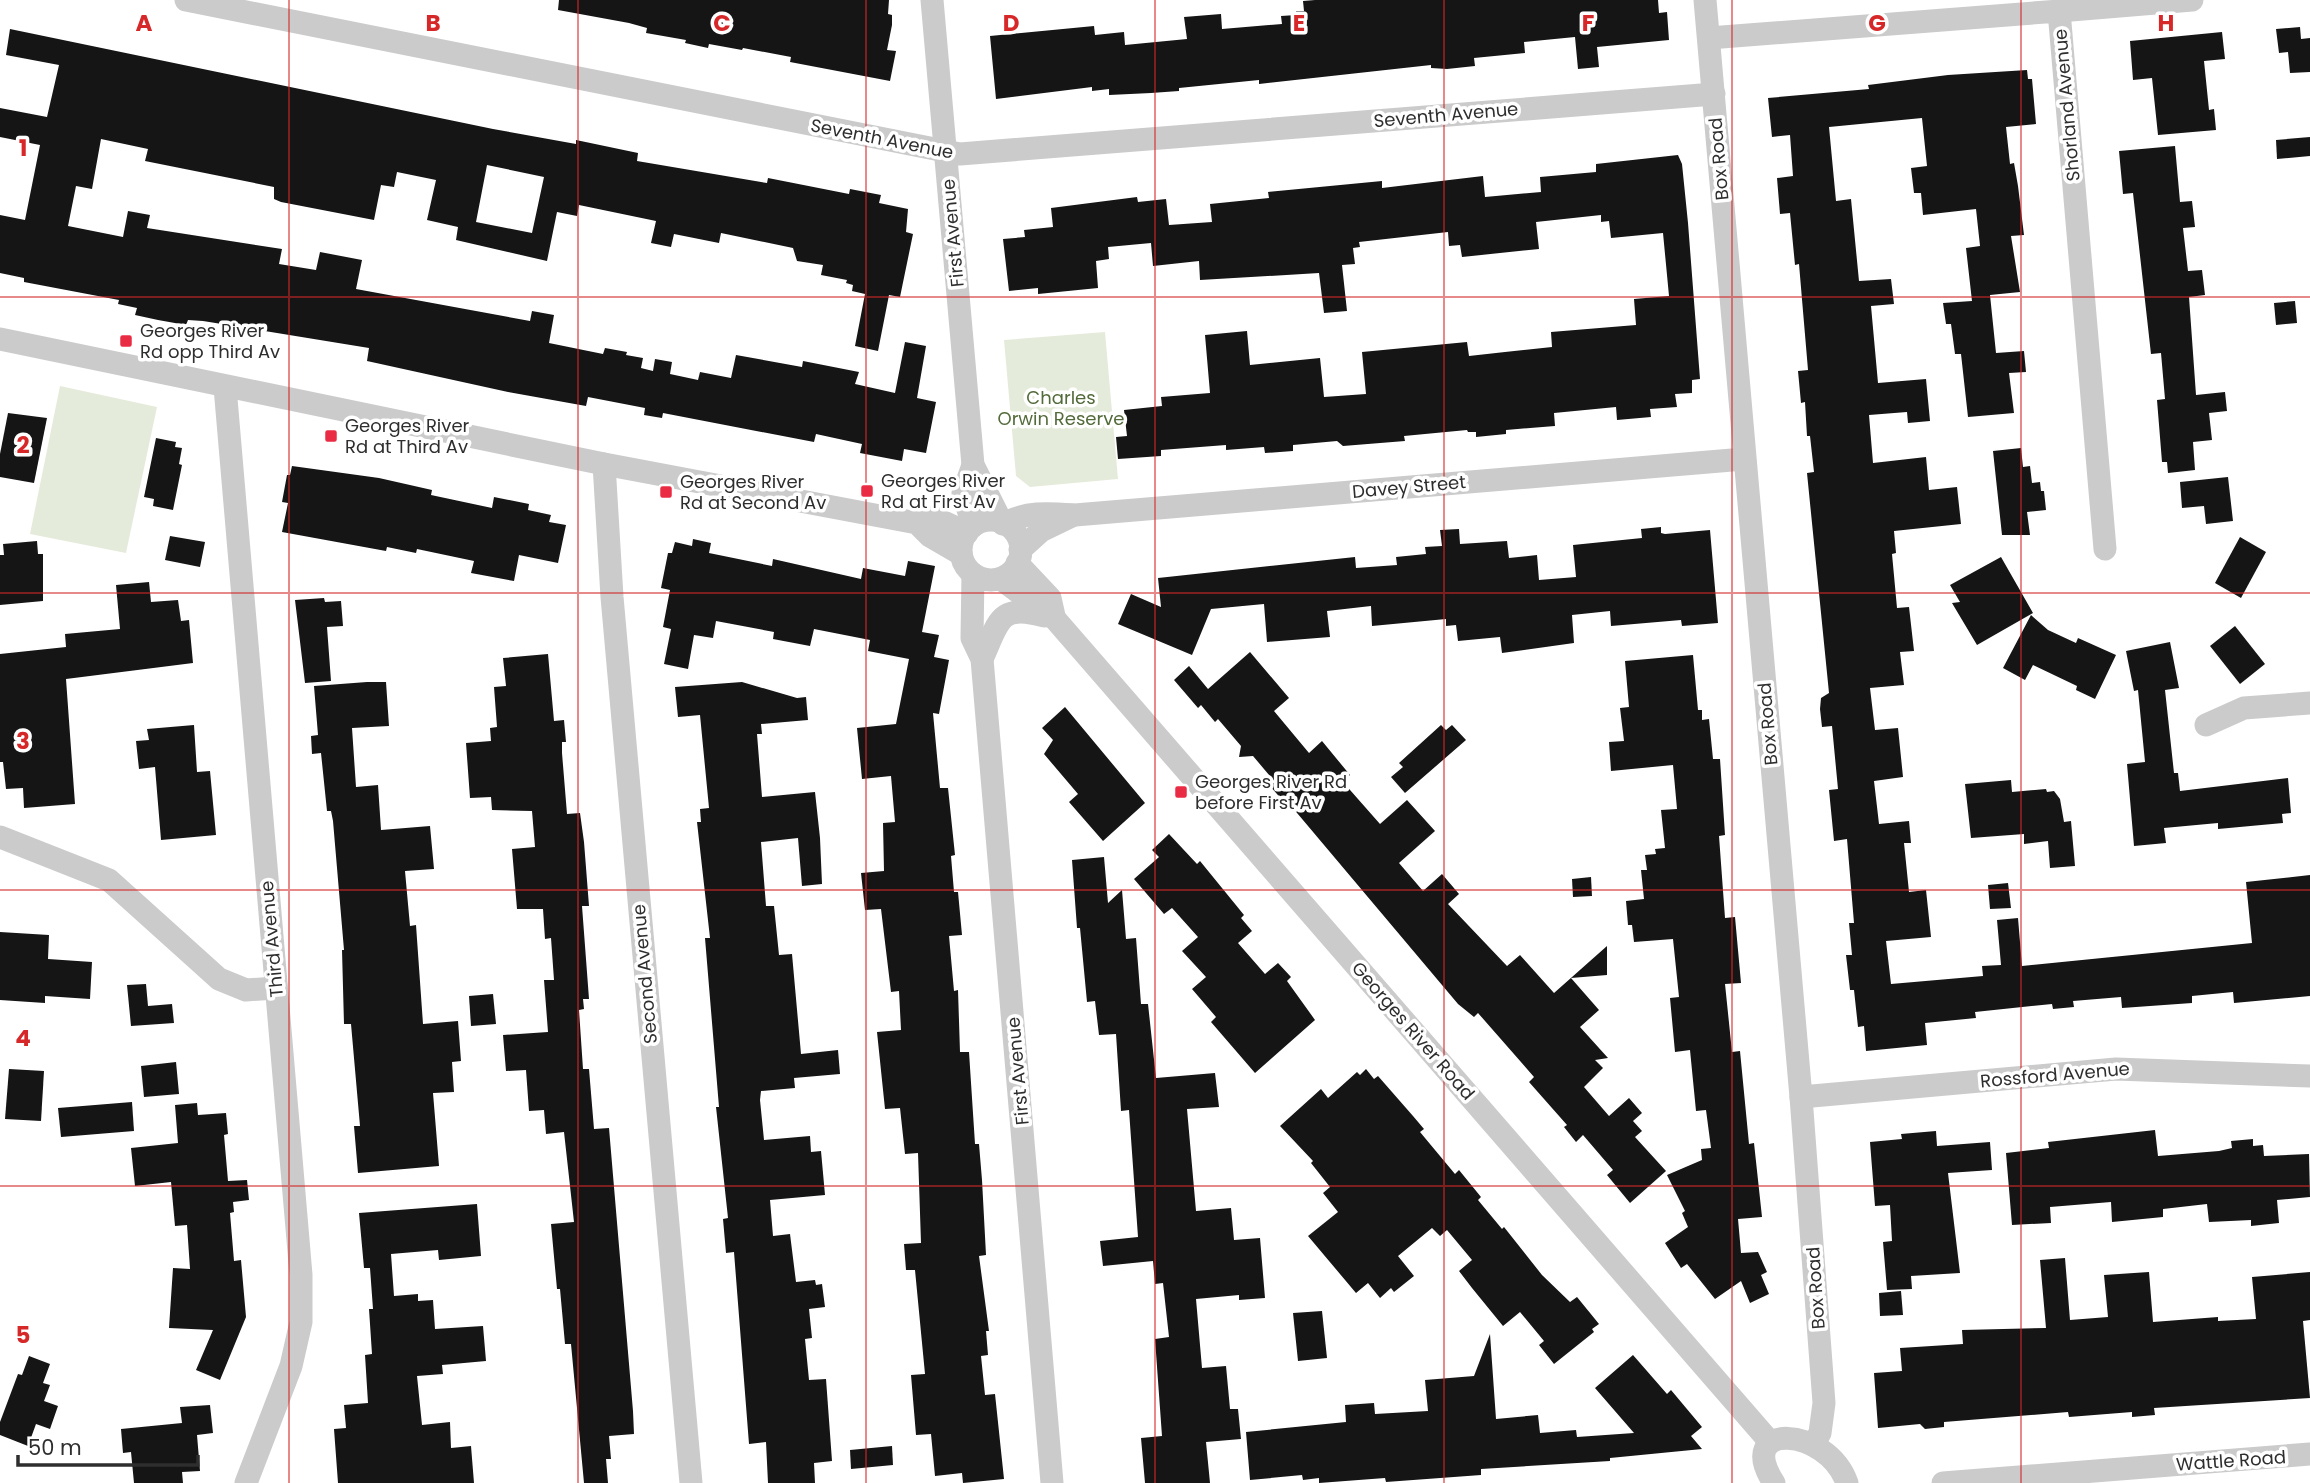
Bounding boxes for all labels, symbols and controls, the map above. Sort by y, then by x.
text: A [136,7,153,39]
text: B [425,7,441,39]
text: C [713,7,731,39]
text: D [1003,7,1019,39]
text: E [1293,7,1305,39]
text: F [1582,7,1594,39]
text: G [1868,7,1886,39]
text: H [2158,7,2174,39]
street label: Shorland Avenue [2047,28,2086,182]
street label: Seventh Avenue [1373,96,1519,133]
street label: Seventh Avenue [809,112,956,165]
street label: Box Road [1702,117,1735,201]
text: 1 [19,132,27,164]
street label: First Avenue [935,178,970,288]
place label: Georges River Rd opp Third Av [140,318,280,364]
marker: Georges River Rd opp Third Av [118,333,134,349]
park label: Charles Orwin Reserve [997,385,1125,431]
place label: Georges River Rd at Third Av [345,413,470,459]
marker: Georges River Rd at Third Av [323,428,339,444]
text: 2 [16,429,30,461]
place label: Georges River Rd at First Av [881,468,1006,514]
place label: Georges River Rd at Second Av [680,469,826,515]
street label: Davey Street [1351,469,1467,504]
marker: Georges River Rd at First Av [859,483,875,499]
marker: Georges River Rd at Second Av [658,484,674,500]
street label: Box Road [1751,682,1784,766]
text: 3 [16,725,30,757]
place label: Georges River Rd before First Av [1195,769,1347,815]
marker: Georges River Rd before First Av [1173,784,1189,800]
street label: Third Avenue [254,880,289,998]
street label: Second Avenue [626,903,663,1045]
street label: Georges River Road [1346,956,1481,1105]
street label: First Avenue [1000,1016,1035,1126]
text: 4 [15,1022,31,1054]
street label: Rossford Avenue [1979,1056,2131,1093]
street label: Box Road [1800,1246,1831,1330]
text: 5 [16,1319,30,1351]
scale bar [18,1424,198,1468]
text: 50 m [28,1433,82,1462]
street label: Wattle Road [2175,1444,2287,1477]

